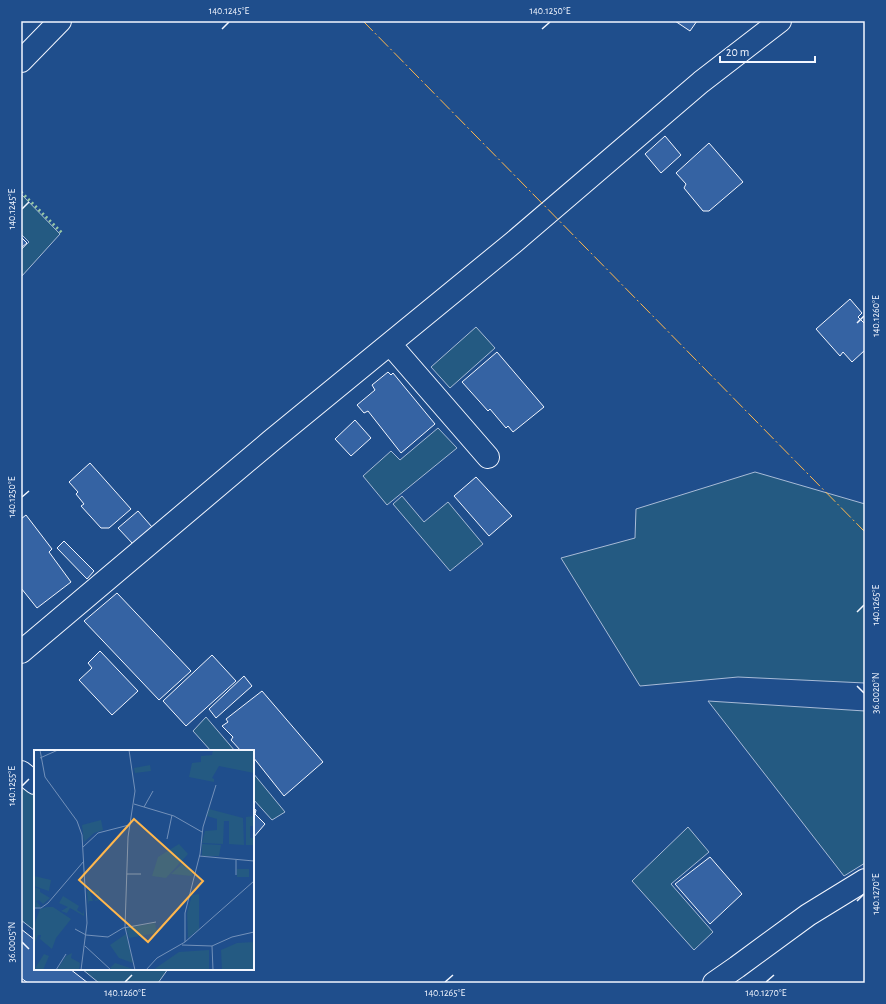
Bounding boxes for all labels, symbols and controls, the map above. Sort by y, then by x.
text: 140.1245°E [209,6,249,16]
text: 140.1250°E [529,6,571,16]
scale bar [720,38,815,64]
text: 20 m [726,46,749,58]
text: 140.1245°E [7,189,17,229]
text: 140.1260°E [871,295,881,337]
text: 140.1250°E [7,476,17,518]
text: 140.1265°E [871,585,881,625]
text: 36.0020°N [871,672,881,714]
inset map [34,750,254,970]
text: 140.1255°E [7,766,17,806]
text: 140.1270°E [871,873,881,915]
text: 36.0005°N [7,922,17,962]
text: 140.1260°E [104,988,146,998]
text: 140.1265°E [425,988,465,998]
text: 140.1270°E [745,988,787,998]

